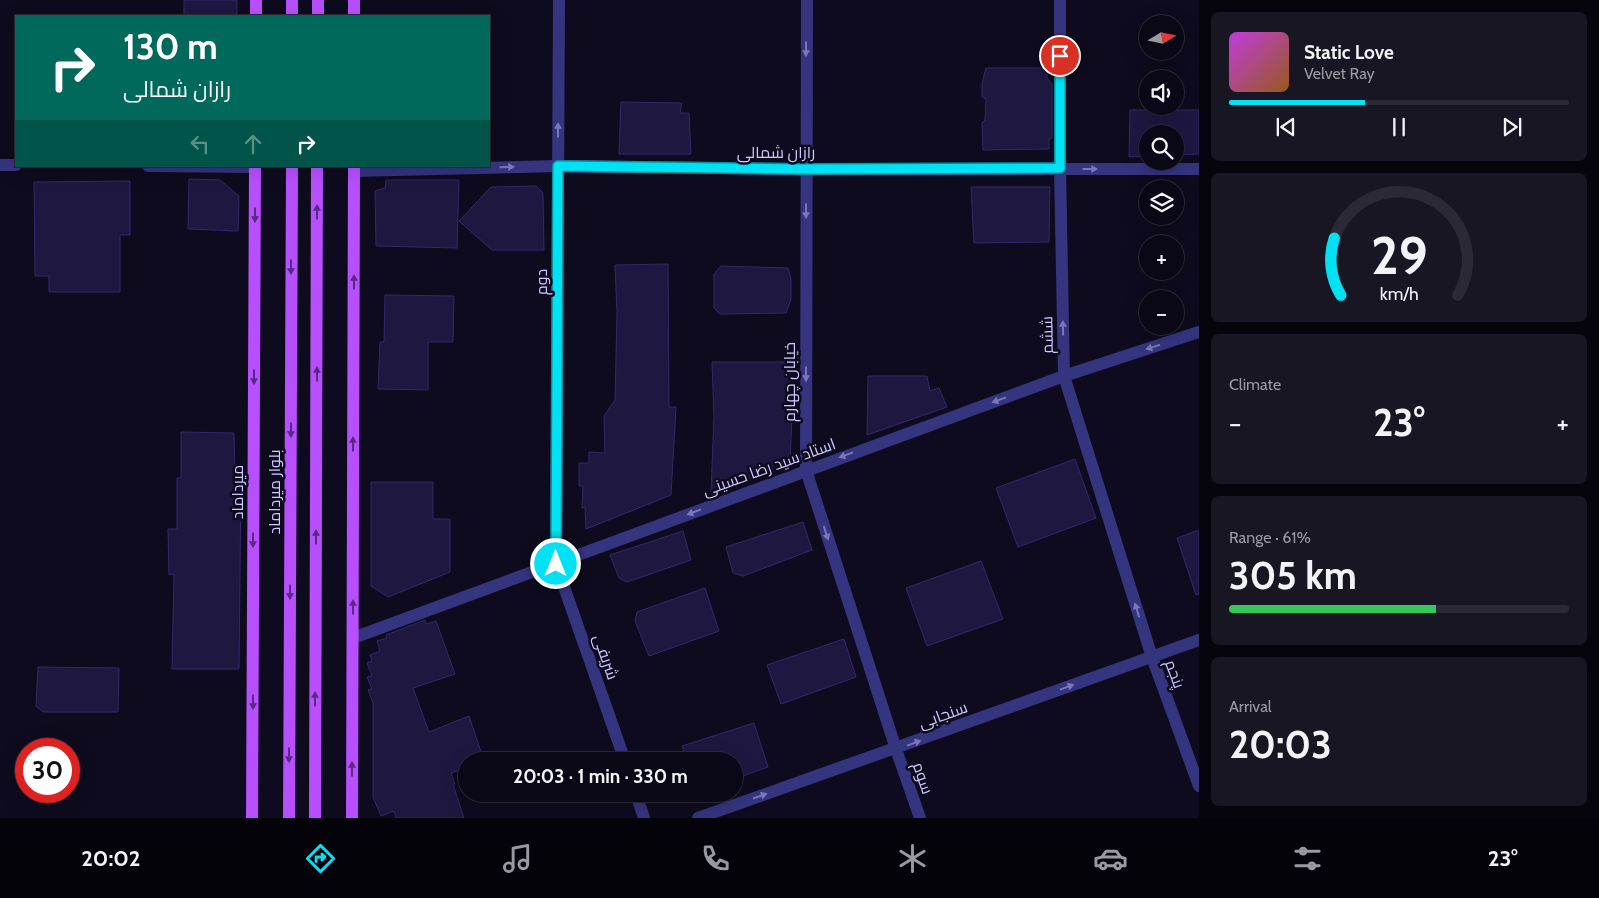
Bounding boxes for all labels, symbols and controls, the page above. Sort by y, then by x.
north arrow [1139,15,1184,60]
map controls [1139,15,1184,335]
text: 130 m [123,25,218,68]
icon: right [40,35,105,100]
pin [1039,35,1081,77]
one-way arrow [802,41,810,57]
text: Static Love [1304,41,1394,64]
icon: arrive [1046,42,1074,70]
text: Velvet Ray [1304,64,1375,83]
button: sound [1139,70,1184,115]
text: رازان شمالی [123,76,231,103]
icon: previous [1272,113,1300,141]
icon: pause [1385,113,1413,141]
icon: next [1498,113,1526,141]
one-way arrow [555,122,563,138]
button: search [1139,125,1184,170]
icon: left [186,130,214,158]
icon: ahead [239,130,267,158]
icon: right [292,130,320,158]
street label: رازان شمالی [737,143,815,163]
one-way arrow [500,163,516,171]
one-way arrow [1082,165,1098,173]
button: layers [1139,180,1184,225]
one-way arrow [802,203,810,219]
one-way arrow [313,204,321,220]
one-way arrow [251,207,259,223]
text: 29 [1371,224,1427,287]
button: + [1139,235,1184,280]
one-way arrow [287,260,295,276]
street label: دوم [532,269,553,295]
one-way arrow [350,274,358,290]
text: km/h [1379,283,1419,304]
button: − [1139,290,1184,335]
street label: ششم [1037,316,1059,354]
one-way arrow [1059,319,1067,335]
street label: خیابان چهارم [780,342,801,422]
one-way arrow [1145,344,1160,352]
one-way arrow [313,366,321,382]
one-way arrow [802,366,810,382]
one-way arrow [250,370,258,386]
text: Climate [1229,375,1281,394]
one-way arrow [991,396,1006,404]
text: 23° [1373,399,1425,446]
text: − [1229,406,1241,440]
text: + [1557,406,1569,440]
one-way arrow [287,422,295,438]
street label: استاد سید رضا حسینی [700,434,838,501]
one-way arrow [349,436,357,452]
street label: بلوار میرداماد [265,449,284,535]
one-way arrow [838,451,853,459]
street label: میرداماد [228,465,247,519]
one-way arrow [686,508,701,516]
one-way arrow [822,526,830,541]
text: Range · 61% [1229,528,1311,547]
one-way arrow [312,529,320,545]
one-way arrow [249,532,257,548]
position arrow [529,537,581,589]
text: 305 km [1229,552,1357,599]
one-way arrow [286,585,294,601]
one-way arrow [349,599,357,615]
one-way arrow [1133,602,1141,617]
street label: شریفی [589,632,623,682]
street label: پنجم [1159,657,1189,692]
one-way arrow [1059,683,1074,690]
one-way arrow [311,691,319,707]
one-way arrow [249,695,257,711]
street label: سنجابی [916,697,970,734]
text: Arrival [1229,697,1272,716]
text: 20:03 [1229,721,1332,768]
speed limit sign: 30 [15,738,80,803]
one-way arrow [907,739,922,747]
one-way arrow [285,747,293,763]
street label: سوم [907,760,937,797]
one-way arrow [348,761,356,777]
text: 20:03 · 1 min · 330 m [513,765,688,788]
one-way arrow [753,792,768,799]
icon: directions [303,841,338,876]
icon: music [500,841,535,876]
icon: phone [698,841,733,876]
icon: climate [895,841,930,876]
icon: car [1093,841,1128,876]
icon: filters [1290,841,1325,876]
text: 20:02 [81,845,140,872]
text: 23° [1488,845,1518,872]

